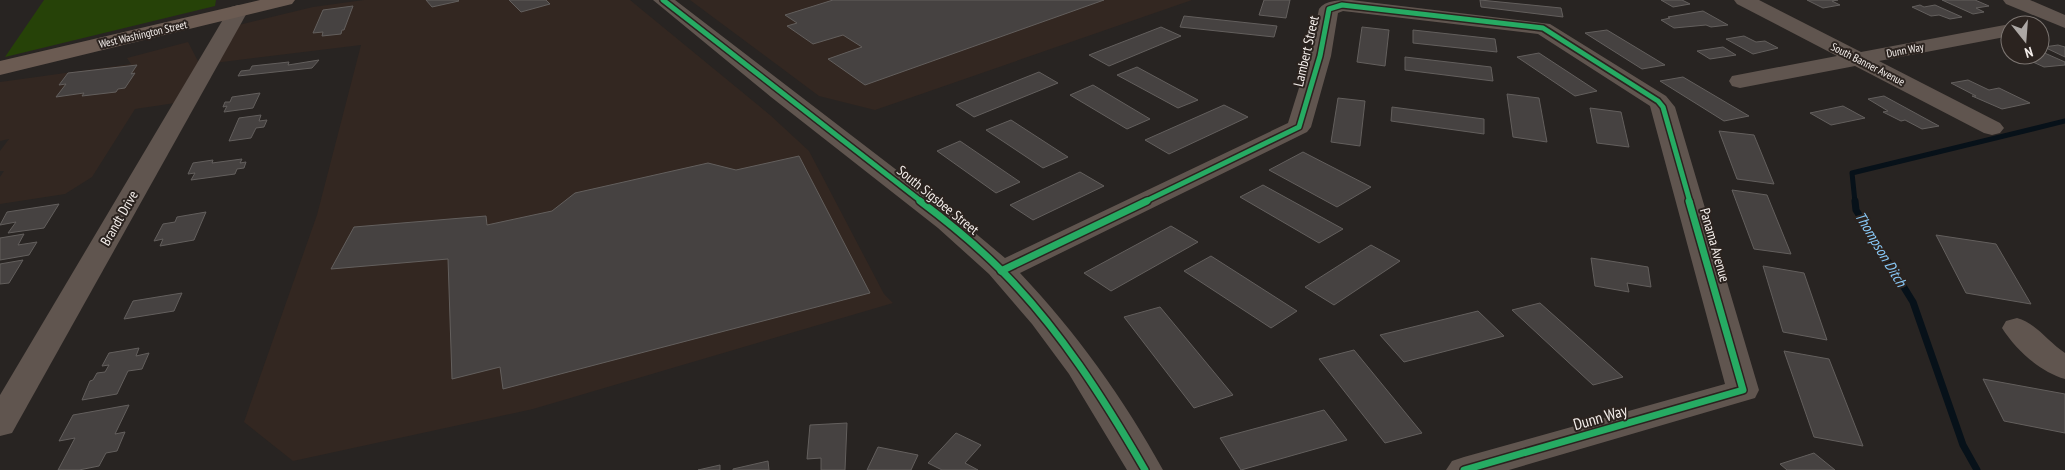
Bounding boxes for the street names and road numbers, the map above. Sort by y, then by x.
street label: Lambert Street [1289,14,1323,88]
street label: West Washington Street [98,17,188,51]
street label: South Banner Avenue [1829,39,1908,89]
street label: Dunn Way [1885,39,1926,60]
street label: South Sigsbee Street [893,161,983,239]
street label: Brandt Drive [96,187,142,249]
street label: Panama Avenue [1696,206,1734,284]
street label: Dunn Way [1571,400,1629,434]

